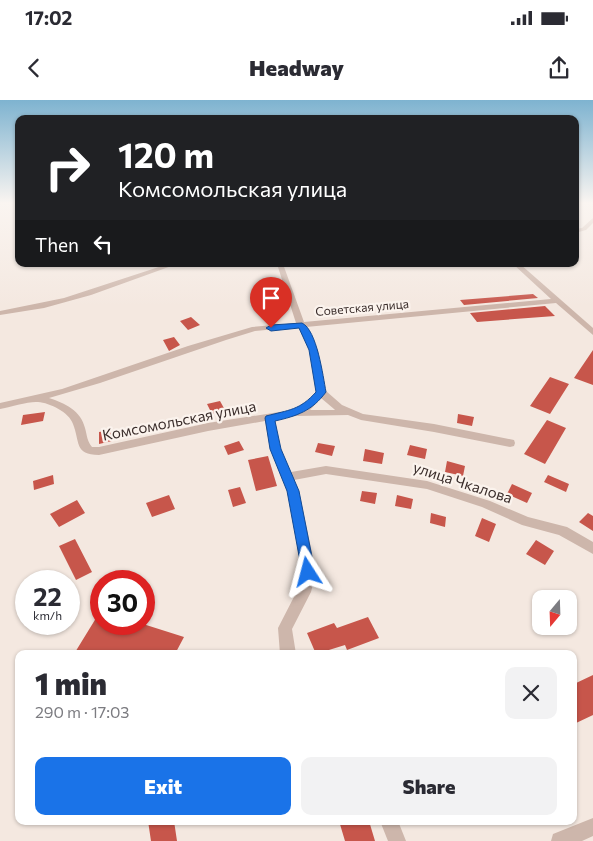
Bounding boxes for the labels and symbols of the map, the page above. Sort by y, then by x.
pin [250,277,292,328]
street label: Советская улица [315,296,409,318]
street label: Комсомольская улица [101,396,257,444]
street label: улица Чкалова [411,457,515,507]
position arrow [281,545,333,597]
speed limit sign: 30 [90,570,155,635]
north arrow [532,590,578,635]

